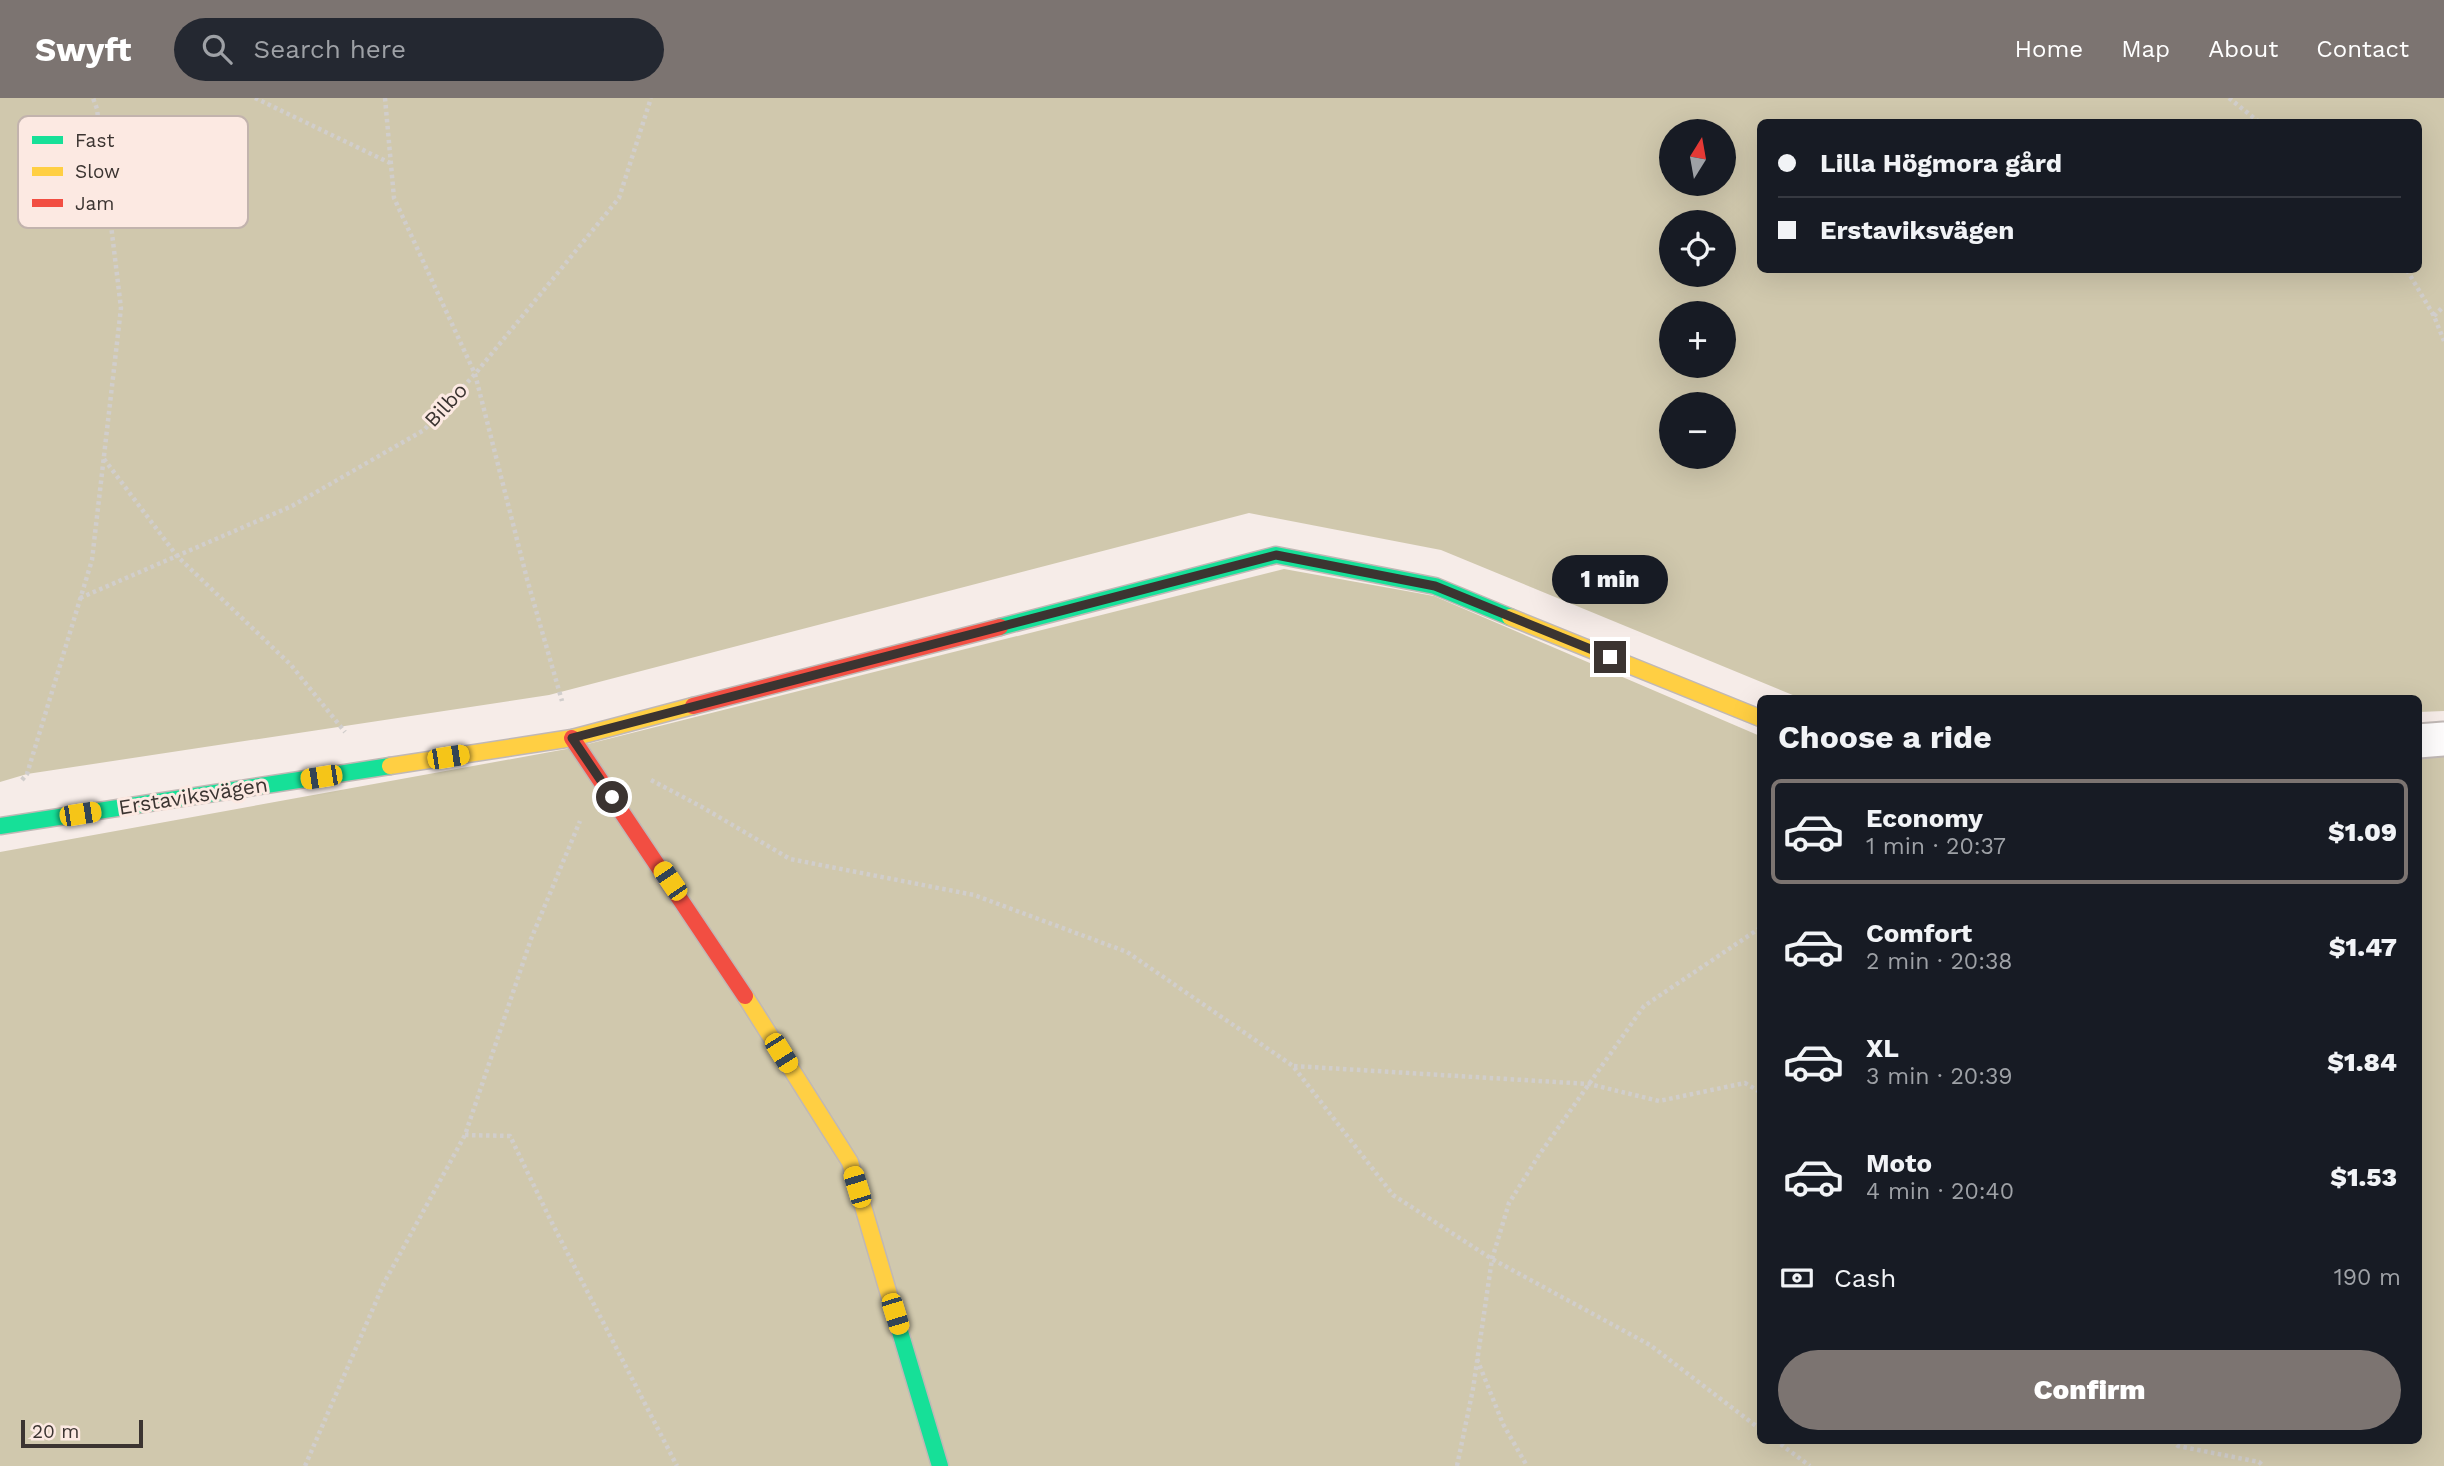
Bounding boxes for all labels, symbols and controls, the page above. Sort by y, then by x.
search box [174,18,664,81]
text: Swyft [35,30,132,69]
icon: search [198,30,236,68]
text: Search here [254,34,406,64]
text: Home [2015,35,2083,63]
text: Map [2121,35,2170,63]
text: About [2208,35,2278,63]
text: Contact [2316,35,2409,63]
legend [18,116,248,228]
north arrow [1659,119,1736,196]
map controls [1659,119,1736,469]
text: Fast [75,129,114,152]
text: Lilla Högmora gård [1820,148,2062,178]
text: Slow [75,160,120,183]
text: Jam [75,192,114,215]
button: locate [1659,210,1736,287]
text: Erstaviksvägen [1820,215,2014,245]
button: + [1659,301,1736,378]
street label: Bilbo [419,377,472,432]
button: − [1659,392,1736,469]
callout: 1 min [1552,556,1668,604]
text: 1 min [1580,566,1640,593]
route end [1594,641,1626,673]
text: Choose a ride [1778,718,1992,756]
car [426,743,471,771]
car [299,763,344,791]
street label: Erstaviksvägen [117,771,269,820]
route start [596,781,628,813]
car [58,800,103,828]
icon: car [1782,800,1845,863]
text: Economy [1866,803,1983,833]
text: $1.09 [2328,817,2397,847]
text: 1 min · 20:37 [1866,833,2006,860]
car [650,858,691,904]
icon: car [1782,915,1845,978]
text: Comfort [1866,918,1972,948]
text: $1.47 [2329,932,2397,962]
text: 2 min · 20:38 [1866,948,2013,975]
car [761,1030,802,1076]
icon: car [1782,1030,1845,1093]
text: XL [1866,1033,1899,1063]
text: $1.84 [2327,1047,2397,1077]
text: 3 min · 20:39 [1866,1063,2013,1090]
icon: car [1782,1145,1845,1208]
text: Moto [1866,1148,1932,1178]
text: $1.53 [2330,1162,2397,1192]
car [841,1164,874,1210]
text: 4 min · 20:40 [1866,1178,2014,1205]
icon: cash [1778,1259,1816,1297]
text: Cash [1834,1263,1896,1293]
text: 190 m [2334,1264,2401,1291]
car [879,1291,912,1337]
button: Confirm [1778,1350,2401,1430]
scale bar [21,1417,144,1449]
text: 20 m [32,1420,79,1443]

